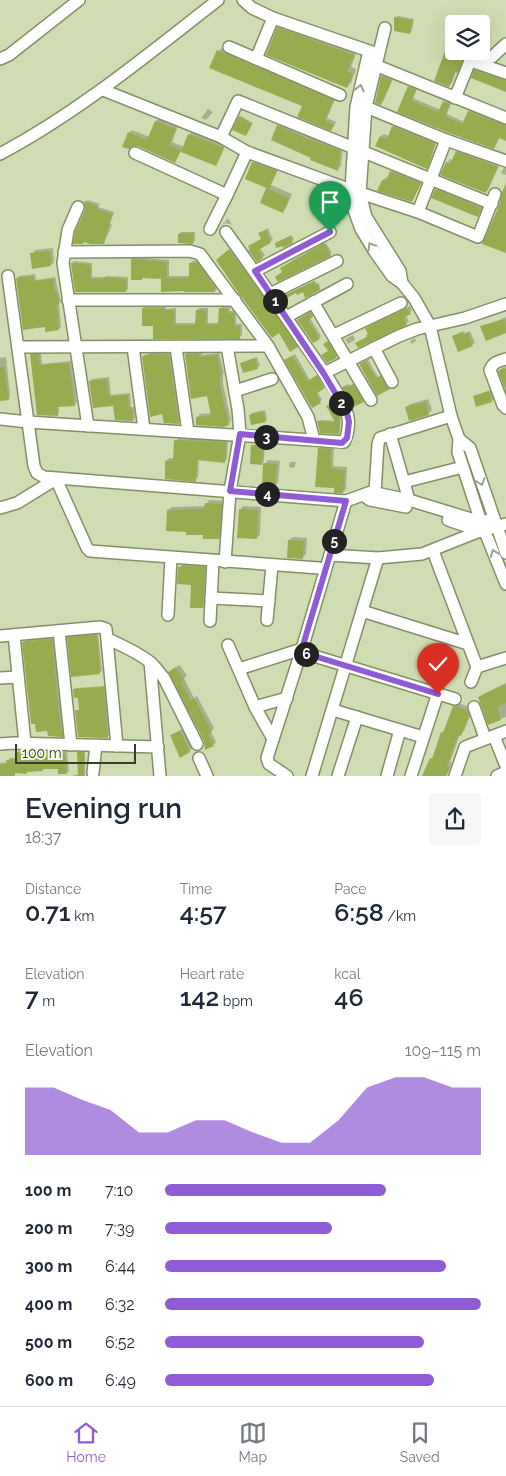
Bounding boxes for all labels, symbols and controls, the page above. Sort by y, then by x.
map controls [445,15,490,60]
button: layers [445,15,490,60]
one-way arrow [354,84,365,93]
pin [309,181,351,232]
icon: arrive [316,188,344,216]
one-way arrow [368,242,377,251]
pin: 1 [262,288,288,314]
text: 1 [272,293,279,309]
pin: 2 [328,390,354,416]
text: 2 [338,395,345,411]
pin: 3 [254,424,278,450]
text: 3 [263,429,270,445]
one-way arrow [475,477,485,485]
pin: 4 [254,482,280,506]
text: 4 [264,486,272,502]
pin: 5 [322,528,346,554]
text: 5 [331,533,338,549]
one-way arrow [490,549,500,558]
pin: 6 [294,642,318,666]
pin [417,643,459,694]
text: 6 [302,646,311,662]
icon: check [424,650,452,678]
scale bar [15,741,136,764]
text: 100 m [22,745,62,761]
text: Evening run [25,792,182,825]
button: share [429,793,481,845]
text: 18:37 [25,828,61,847]
text: Distance [25,881,81,897]
text: Time [180,881,212,897]
text: Pace [334,881,366,897]
text: 0.71 [25,897,71,927]
text: 4:57 [180,897,227,927]
text: 6:58 [334,897,384,927]
text: km [71,908,94,924]
text: /km [384,908,416,924]
text: Elevation [25,966,84,982]
text: Heart rate [180,966,244,982]
text: kcal [334,966,361,982]
text: 7 [25,982,39,1012]
text: 142 [180,982,219,1012]
text: 46 [334,982,364,1012]
text: m [39,993,55,1009]
text: bpm [219,993,253,1009]
text: Elevation [25,1041,93,1060]
text: 109–115 m [405,1041,481,1060]
text: 100 m [25,1181,71,1200]
text: 7:10 [105,1181,133,1200]
text: 200 m [25,1219,72,1238]
text: 7:39 [105,1219,135,1238]
text: 300 m [25,1257,72,1276]
text: 6:44 [105,1257,135,1276]
text: 400 m [25,1295,73,1314]
text: 6:32 [105,1295,135,1314]
text: 500 m [25,1333,72,1352]
text: 6:52 [105,1333,135,1352]
text: 600 m [25,1371,73,1390]
text: 6:49 [105,1371,136,1390]
tab: Home [66,1419,106,1465]
tab: Map [239,1419,267,1465]
tab: Saved [400,1419,440,1465]

